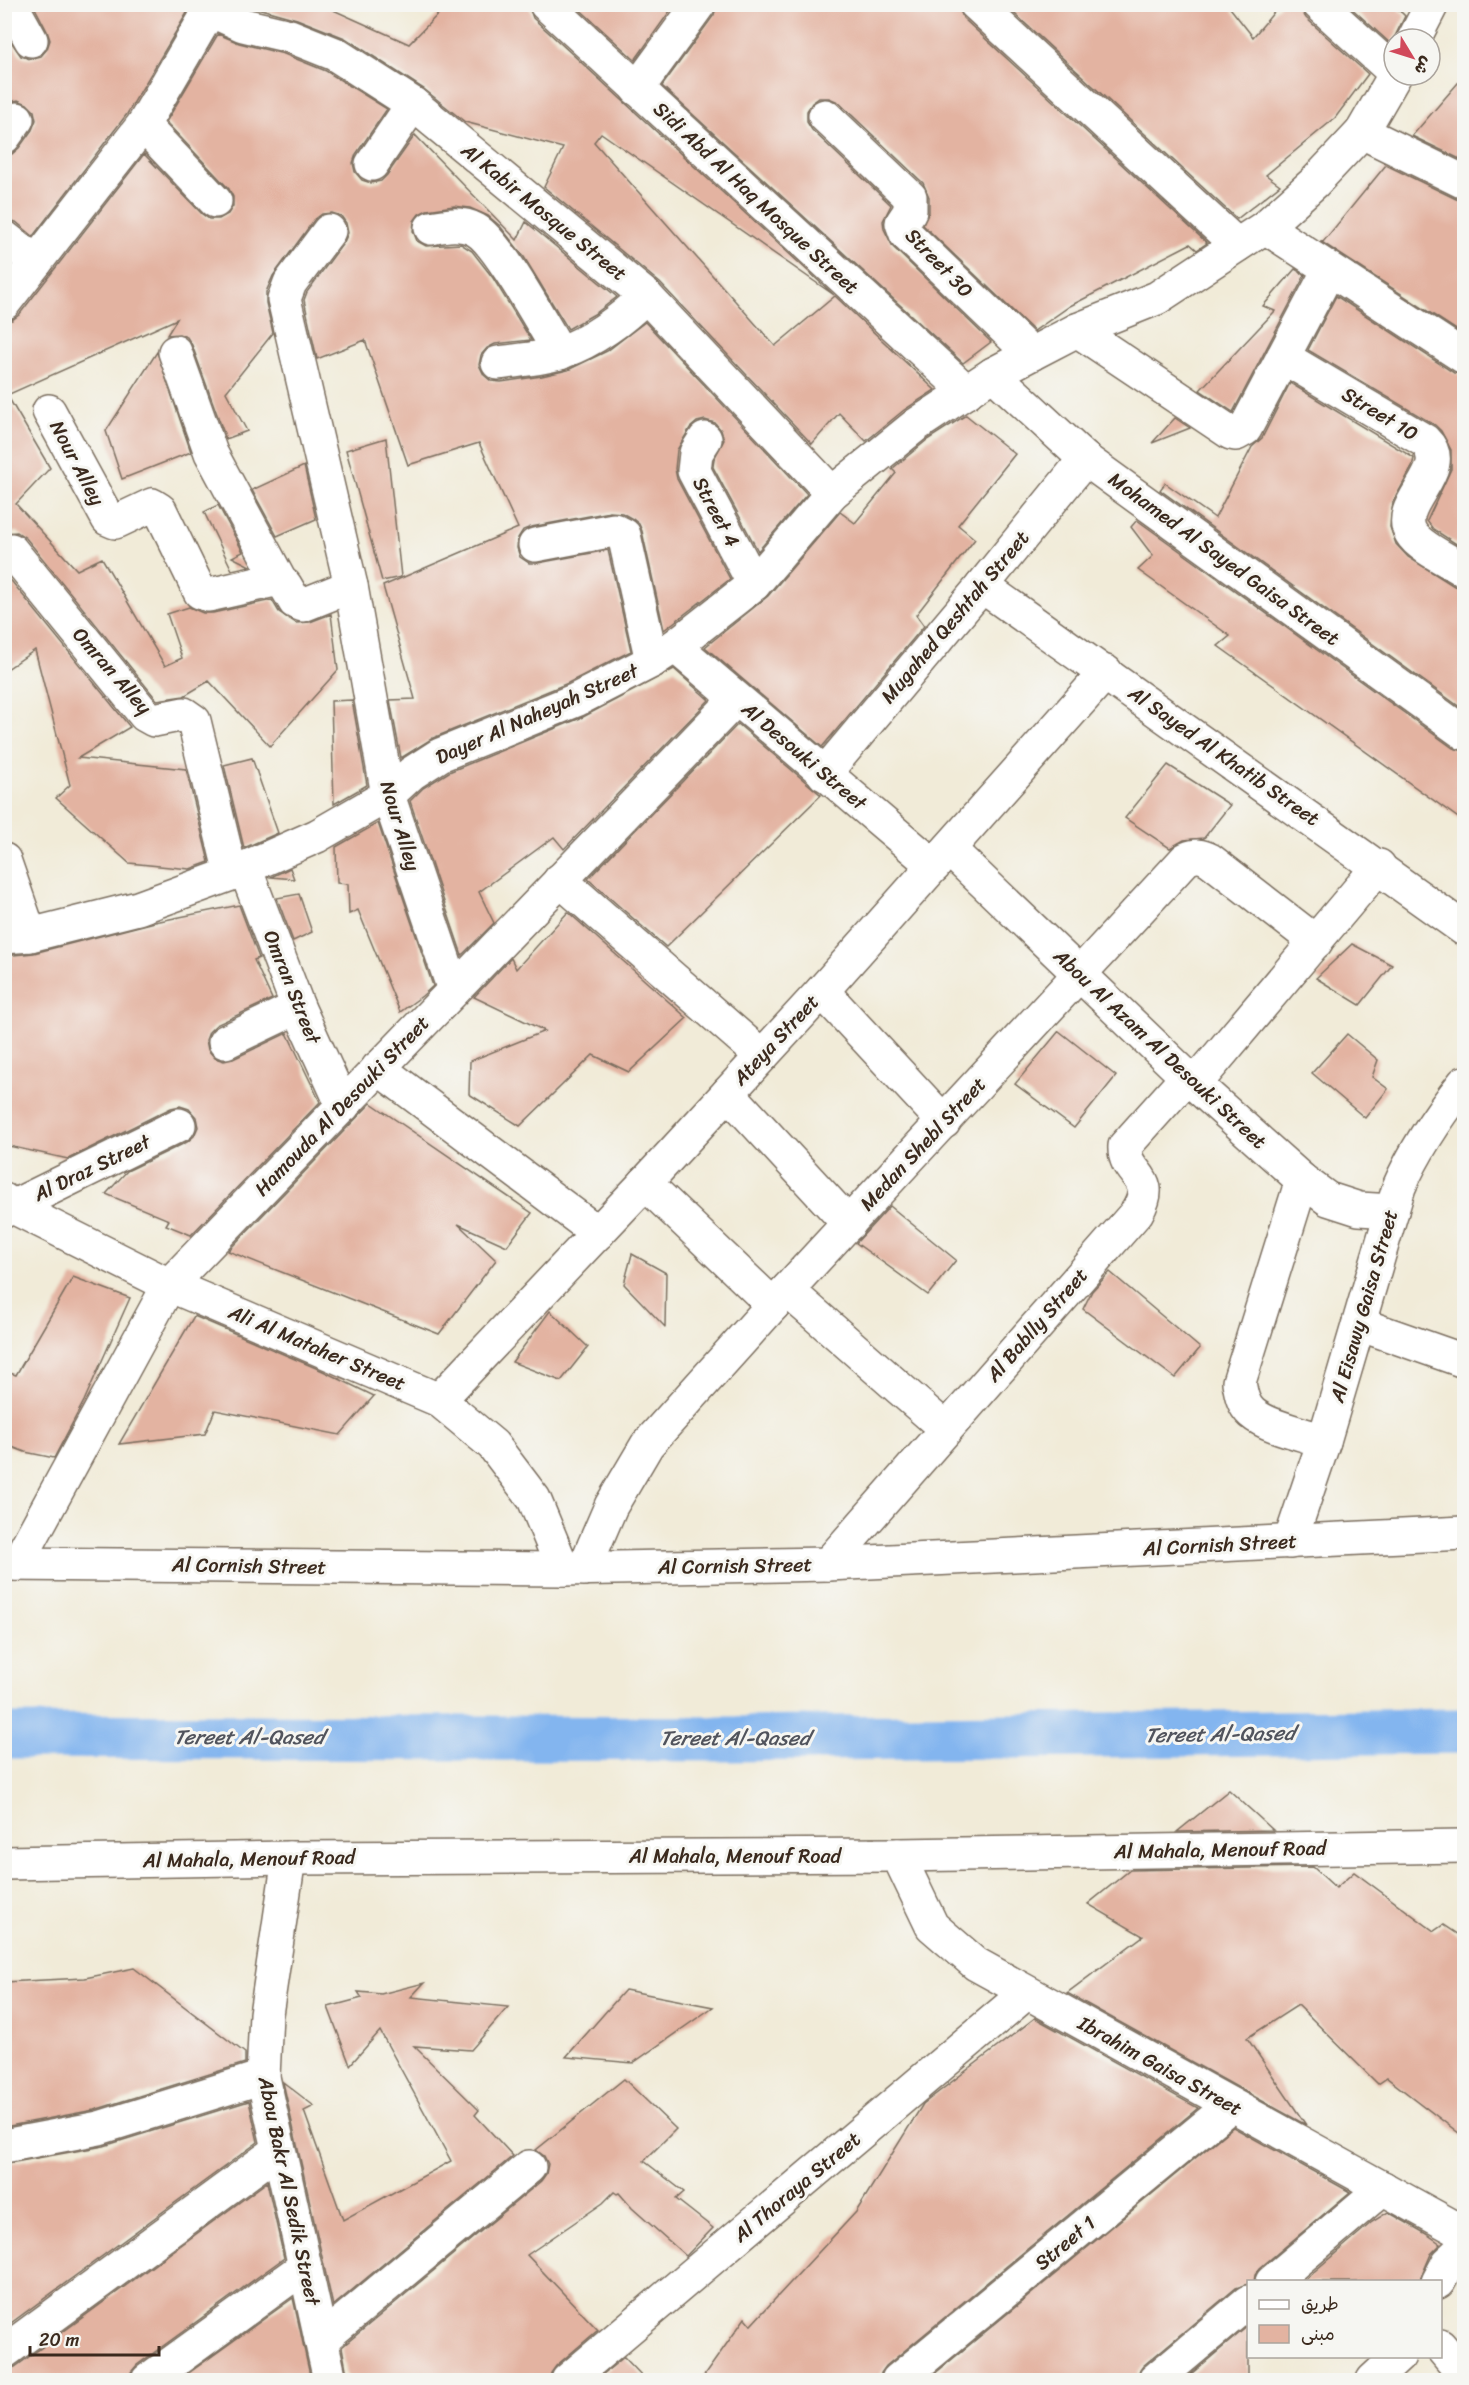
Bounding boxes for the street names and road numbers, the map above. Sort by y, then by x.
street label: Sidi Abd Al Haq Mosque Street [645,93,867,304]
street label: Al Kabir Mosque Street [452,133,635,290]
street label: Street 30 [896,220,982,306]
street label: Street 10 [1335,377,1425,451]
street label: Nour Alley [40,414,114,513]
street label: Mohamed Al Sayed Gaisa Street [1101,463,1348,655]
street label: Street 4 [683,470,749,554]
street label: Mugahed Qeshtah Street [872,522,1039,712]
street label: Omran Alley [64,619,161,724]
street label: Dayer Al Naheyah Street [430,653,645,775]
street label: Al Sayed Al Khatib Street [1120,676,1327,836]
street label: Al Desouki Street [733,692,875,820]
street label: Nour Alley [370,777,430,876]
street label: Omran Street [253,925,331,1050]
street label: Abou Al Azam Al Desouki Street [1044,939,1275,1158]
street label: Ateya Street [723,986,828,1095]
street label: Hamouda Al Desouki Street [246,1007,439,1205]
street label: Medan Shebl Street [851,1068,995,1220]
street label: Al Draz Street [27,1124,157,1212]
street label: Al Eisawy Gaisa Street [1319,1205,1408,1408]
street label: Al Bablly Street [976,1260,1097,1391]
street label: Ali Al Mataher Street [222,1294,411,1401]
street label: Al Cornish Street [1141,1523,1298,1567]
street label: Al Cornish Street [171,1547,327,1585]
street label: Al Cornish Street [657,1547,813,1585]
street label: Al Mahala, Menouf Road [1113,1831,1328,1869]
street label: Al Mahala, Menouf Road [628,1839,843,1874]
street label: Al Mahala, Menouf Road [142,1840,357,1878]
street label: Ibrahim Gaisa Street [1070,2006,1249,2126]
street label: Abou Bakr Al Sedik Street [247,2072,331,2310]
street label: Al Thoraya Street [724,2123,869,2252]
street label: Street 1 [1026,2206,1104,2280]

